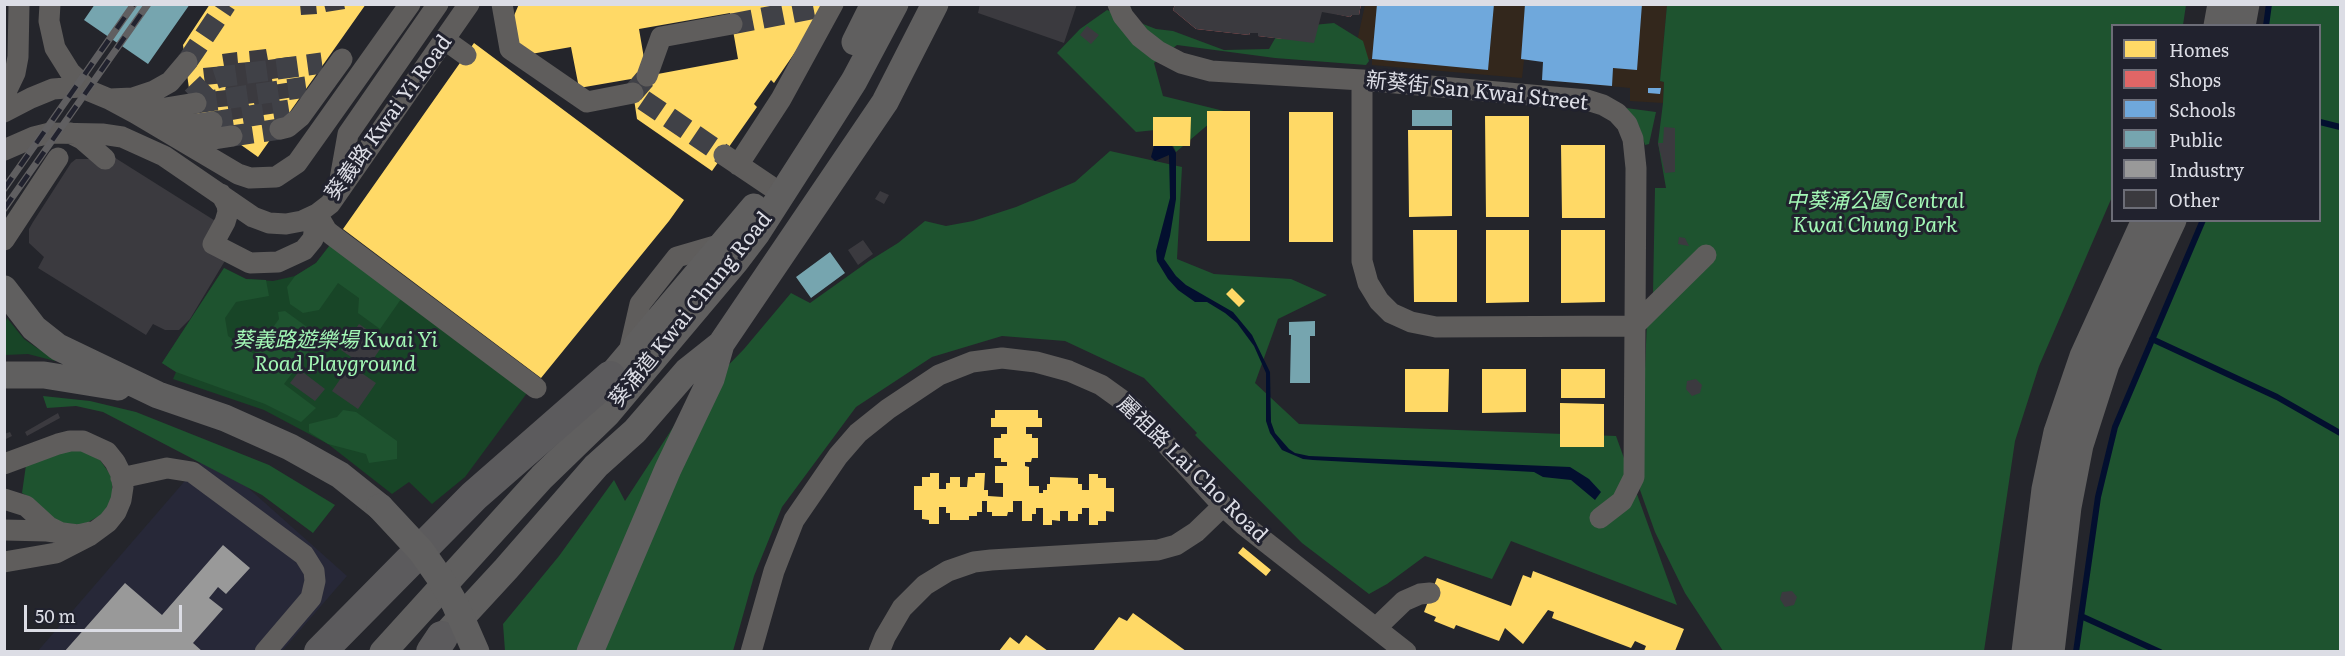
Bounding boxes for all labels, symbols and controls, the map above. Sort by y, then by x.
legend [2111,24,2321,222]
street label: 葵義路 Kwai Yi Road [320,30,458,206]
text: Homes [2169,36,2229,63]
text: Shops [2169,66,2221,93]
street label: 新葵街 San Kwai Street [1365,68,1589,116]
text: Schools [2169,96,2235,123]
text: Public [2169,126,2223,153]
text: Industry [2169,156,2244,183]
text: Other [2169,186,2219,213]
park label: 中葵涌公園 Central Kwai Chung Park [1786,189,1964,239]
street label: 葵涌道 Kwai Chung Road [604,207,778,413]
park label: 葵義路遊樂場 Kwai Yi Road Playground [233,328,437,378]
street label: 麗祖路 Lai Cho Road [1112,392,1272,548]
scale bar [27,593,184,631]
text: 50 m [35,602,76,629]

